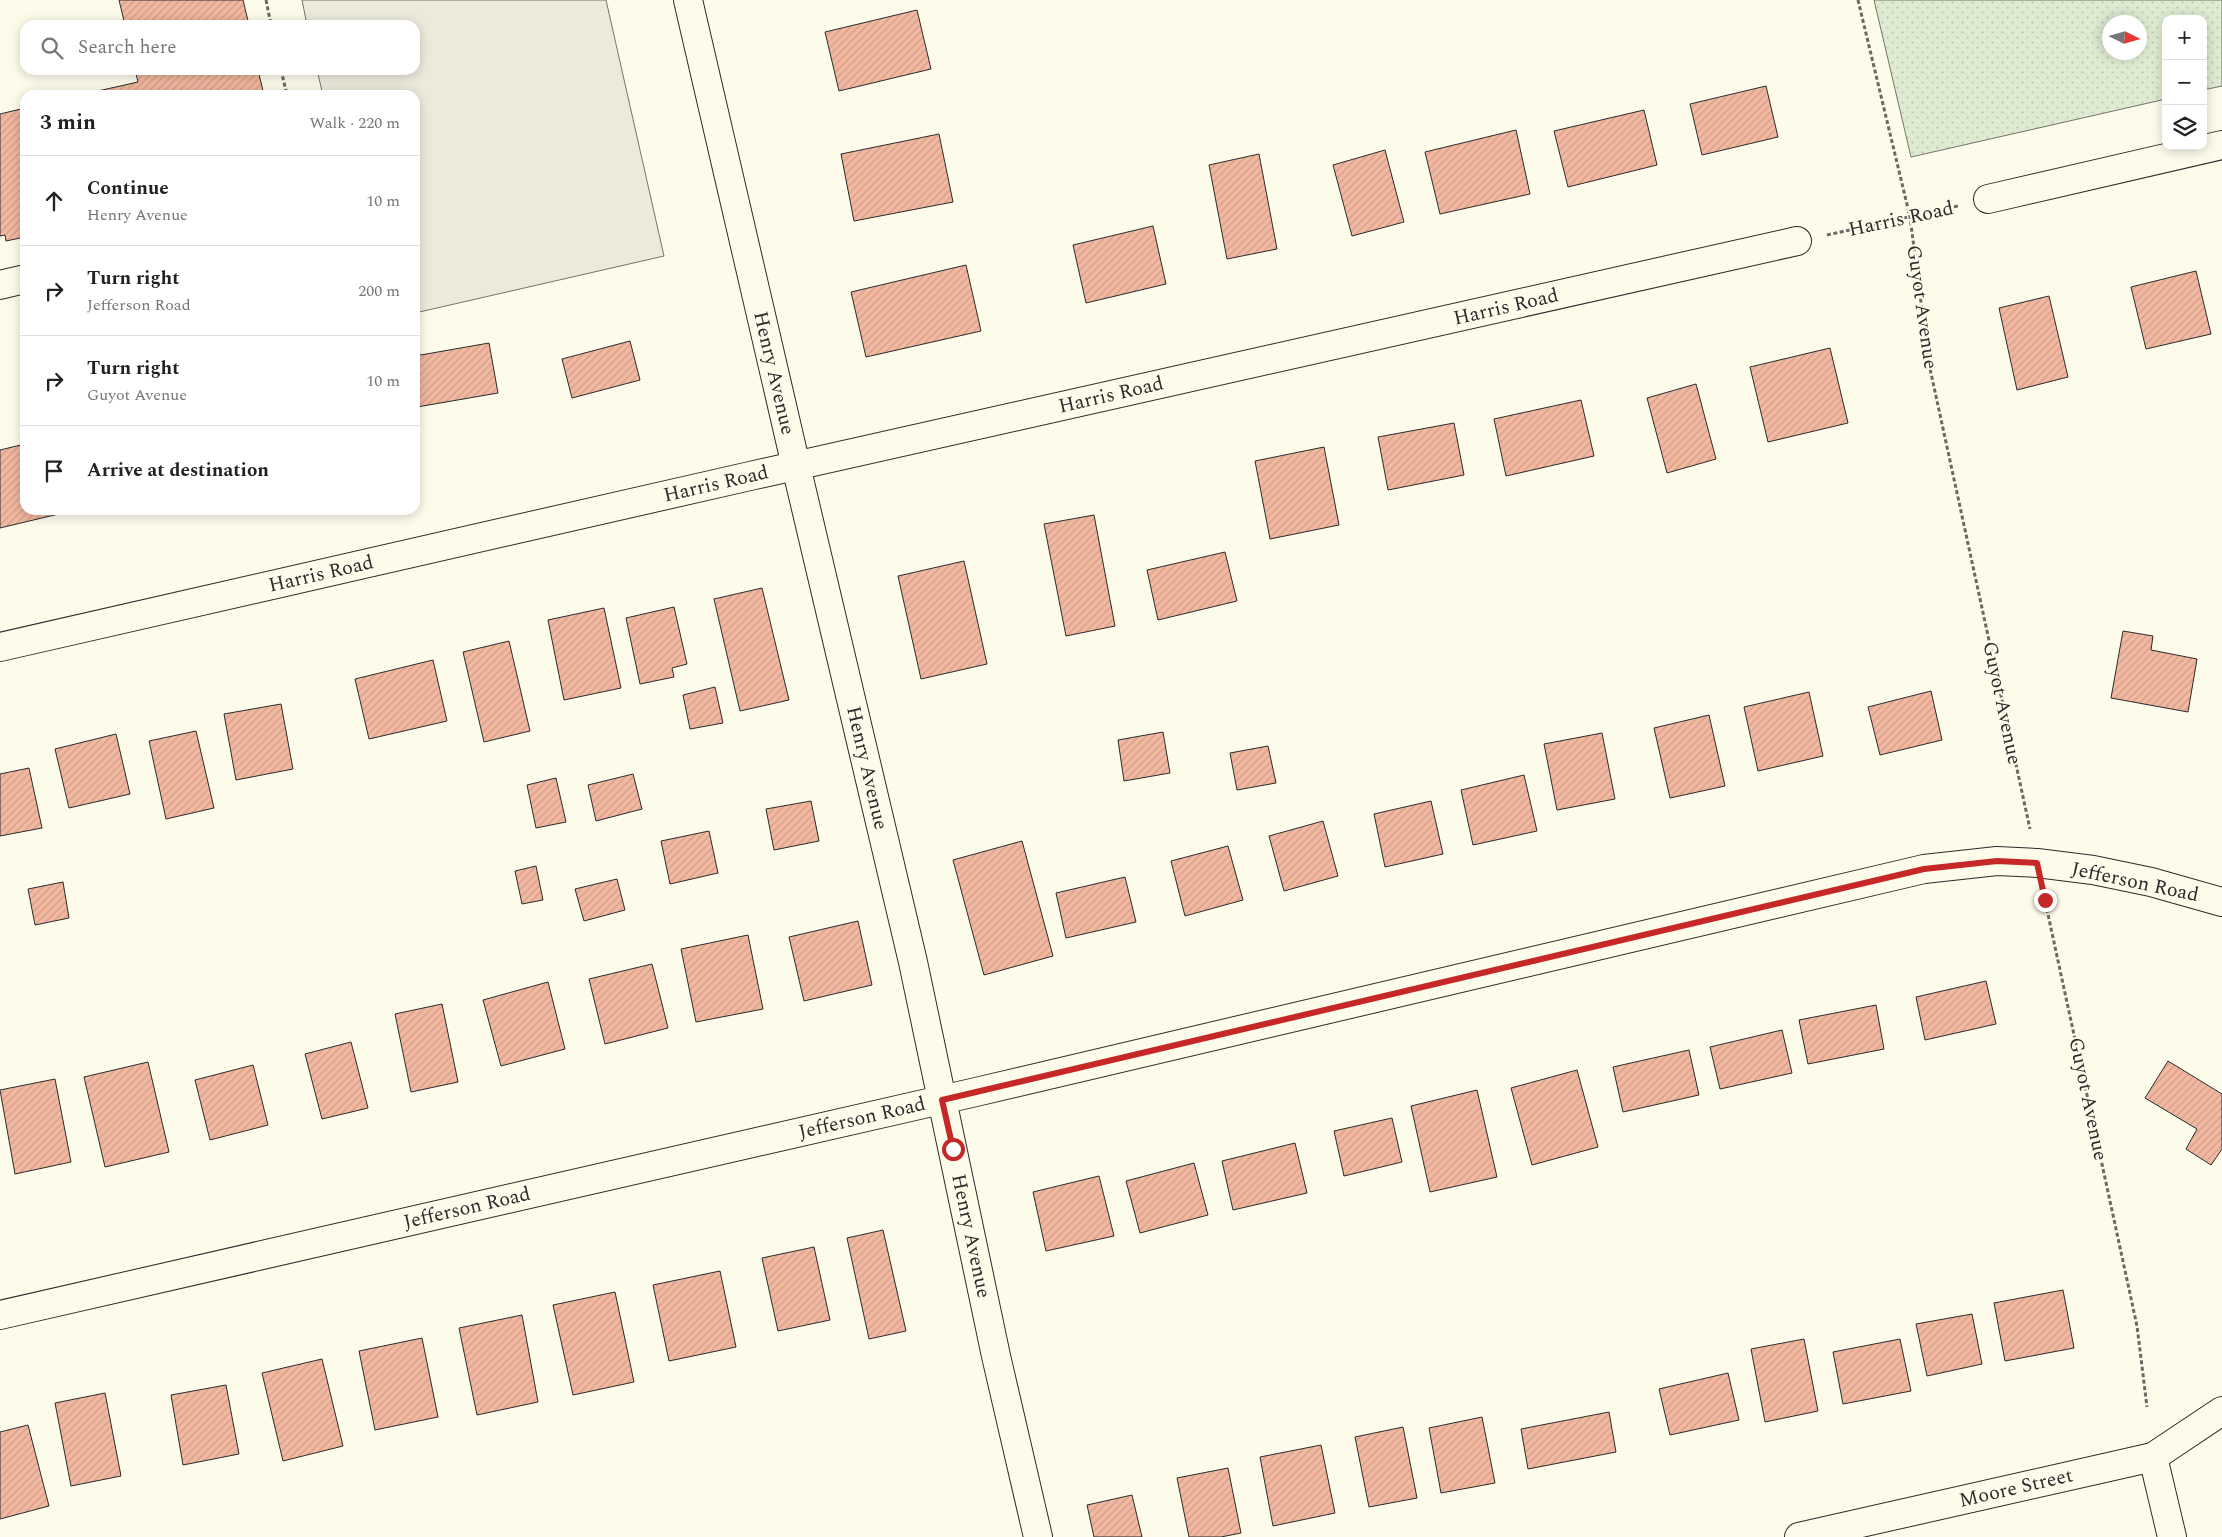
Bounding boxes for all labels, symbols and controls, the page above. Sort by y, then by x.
north arrow [2102,15,2147,60]
map controls [2162,15,2207,150]
button: + [2162,15,2207,60]
search box [20,20,420,75]
text: Search here [78,33,177,62]
icon: search [38,34,66,62]
button: − [2162,60,2207,105]
button: layers [2162,105,2207,150]
text: 3 min [40,107,96,139]
text: Walk · 220 m [309,111,400,135]
text: Continue [87,174,169,203]
icon: ahead [40,187,68,215]
text: 10 m [366,189,400,213]
street label: Harris Road [1846,193,1956,245]
text: Henry Avenue [87,203,188,227]
street label: Guyot Avenue [1898,243,1946,371]
text: Turn right [87,264,180,293]
icon: right [40,277,68,305]
text: 200 m [358,279,400,303]
street label: Harris Road [1451,280,1561,334]
text: Jefferson Road [87,293,191,317]
street label: Henry Avenue [745,308,803,438]
text: Turn right [87,354,180,383]
icon: right [40,367,68,395]
street label: Harris Road [1056,368,1166,422]
text: 10 m [366,369,400,393]
text: Guyot Avenue [87,383,187,407]
text: Arrive at destination [87,456,269,485]
icon: arrive [40,457,68,485]
street label: Harris Road [661,457,771,511]
street label: Harris Road [266,547,376,601]
street label: Guyot Avenue [1974,639,2030,767]
street label: Henry Avenue [838,703,896,833]
street label: Jefferson Road [2069,854,2201,910]
route end [2034,889,2057,912]
street label: Guyot Avenue [2060,1035,2116,1163]
street label: Jefferson Road [796,1089,928,1147]
route start [942,1138,965,1161]
street label: Henry Avenue [943,1171,999,1301]
street label: Jefferson Road [401,1179,533,1237]
street label: Moore Street [1956,1460,2076,1516]

